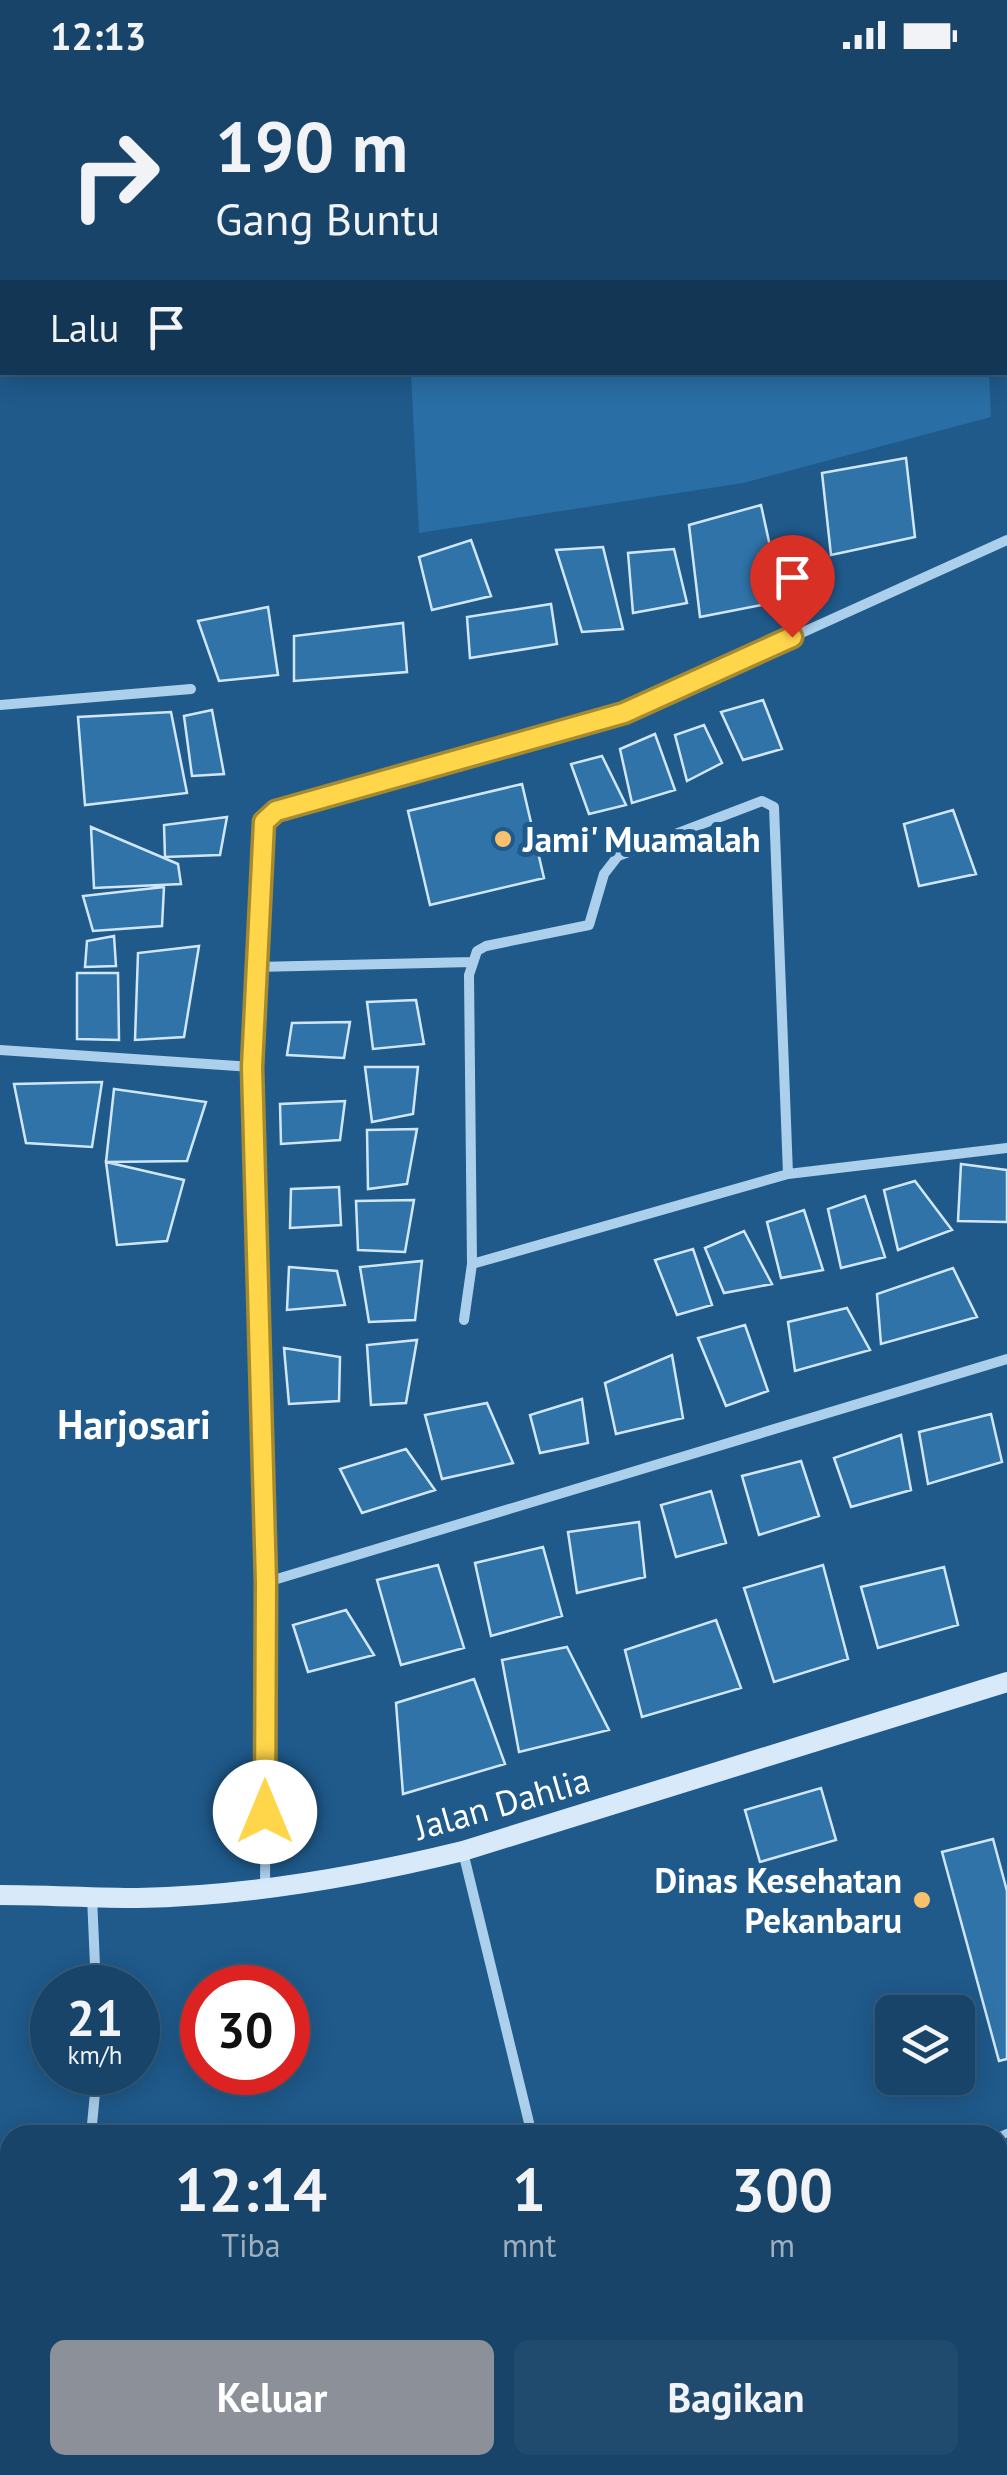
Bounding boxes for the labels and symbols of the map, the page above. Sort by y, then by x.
pin [750,535,835,638]
place label: Jami' Muamalah [522,816,761,862]
marker: Jami' Muamalah [492,828,514,850]
district label: Harjosari [57,1398,211,1450]
street label: Jalan Dahlia [407,1756,595,1850]
position arrow [213,1760,317,1864]
place label: Dinas Kesehatan Pekanbaru [654,1857,902,1943]
marker: Dinas Kesehatan Pekanbaru [911,1889,933,1911]
speed limit sign: 30 [180,1965,310,2095]

